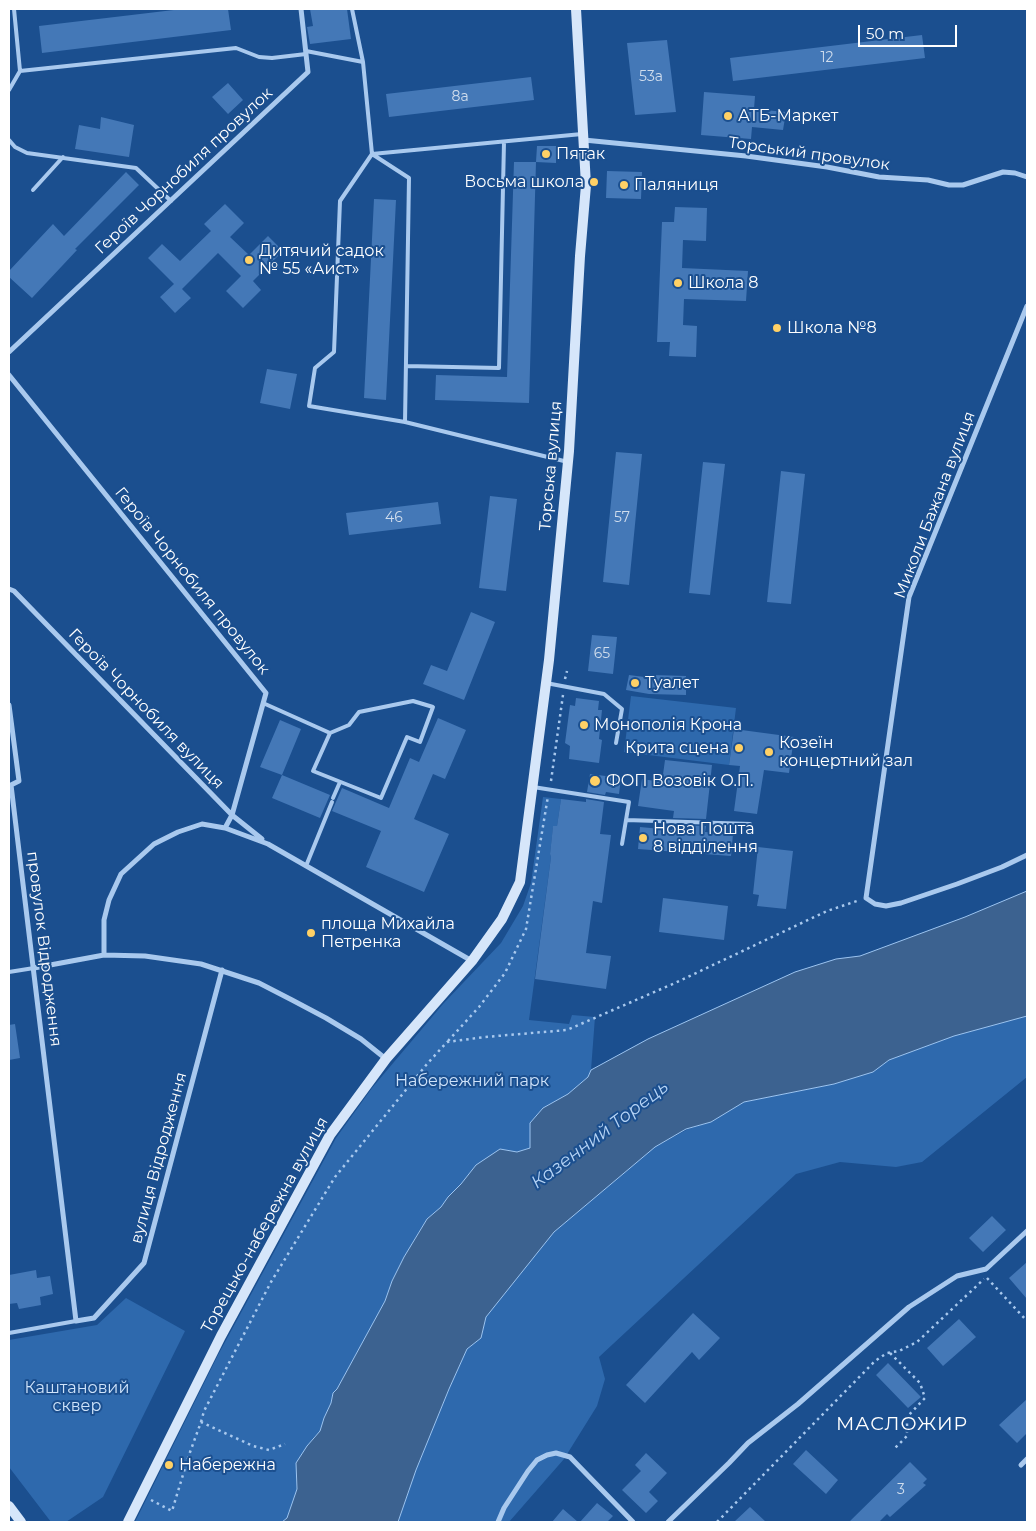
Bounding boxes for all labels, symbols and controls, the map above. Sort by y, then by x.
scale bar [861,15,960,47]
text: 50 m [866,24,904,43]
house number: 12 [820,50,834,66]
house number: 53а [639,69,663,85]
street label: Героїв Чорнобиля провулок [91,84,277,258]
house number: 8а [451,89,469,105]
place label: АТБ-Маркет [738,106,838,126]
marker: АТБ-Маркет [722,110,734,122]
street label: Торський провулок [727,133,891,175]
place label: Пятак [556,144,605,164]
marker: Пятак [540,148,552,160]
place label: Восьма школа [464,172,584,192]
place label: Паляниця [634,175,719,195]
marker: Восьма школа [588,176,600,188]
marker: Паляниця [618,179,630,191]
place label: Дитячий садок № 55 «Аист» [259,241,384,279]
marker: Дитячий садок № 55 «Аист» [243,254,255,266]
place label: Школа 8 [688,273,758,293]
marker: Школа 8 [672,277,684,289]
place label: Школа №8 [787,318,877,338]
marker: Школа №8 [771,322,783,334]
street label: Торська вулиця [536,400,566,532]
street label: Миколи Бажана вулиця [890,409,980,601]
street label: Героїв Чорнобиля провулок [110,483,274,679]
house number: 46 [385,510,403,526]
house number: 57 [614,510,630,526]
street label: Героїв Чорнобиля вулиця [64,625,228,793]
house number: 65 [594,646,610,662]
place label: Туалет [645,673,699,693]
marker: Туалет [629,677,641,689]
place label: Монополія Крона [594,715,742,735]
marker: Монополія Крона [578,719,590,731]
place label: Козеїн концертний зал [779,733,913,771]
place label: Крита сцена [625,738,729,758]
marker: Крита сцена [733,742,745,754]
marker: Козеїн концертний зал [763,746,775,758]
place label: ФОП Возовік О.П. [606,771,753,791]
marker: ФОП Возовік О.П. [588,774,602,788]
place label: Нова Пошта 8 відділення [653,819,758,857]
marker: Нова Пошта 8 відділення [637,832,649,844]
street label: провулок Відродження [23,850,65,1048]
place label: площа Михайла Петренка [321,914,455,952]
marker: площа Михайла Петренка [305,927,317,939]
street label: вулиця Відродження [127,1070,191,1246]
park label: Набережний парк [395,1071,549,1091]
water label: Казенний Торець [527,1076,673,1194]
street label: Торецько-набережна вулиця [198,1114,332,1336]
park label: Каштановий сквер [25,1378,129,1416]
district label: МАСЛОЖИР [835,1413,969,1435]
place label: Набережна [179,1455,276,1475]
marker: Набережна [163,1459,175,1471]
house number: 3 [897,1482,905,1498]

